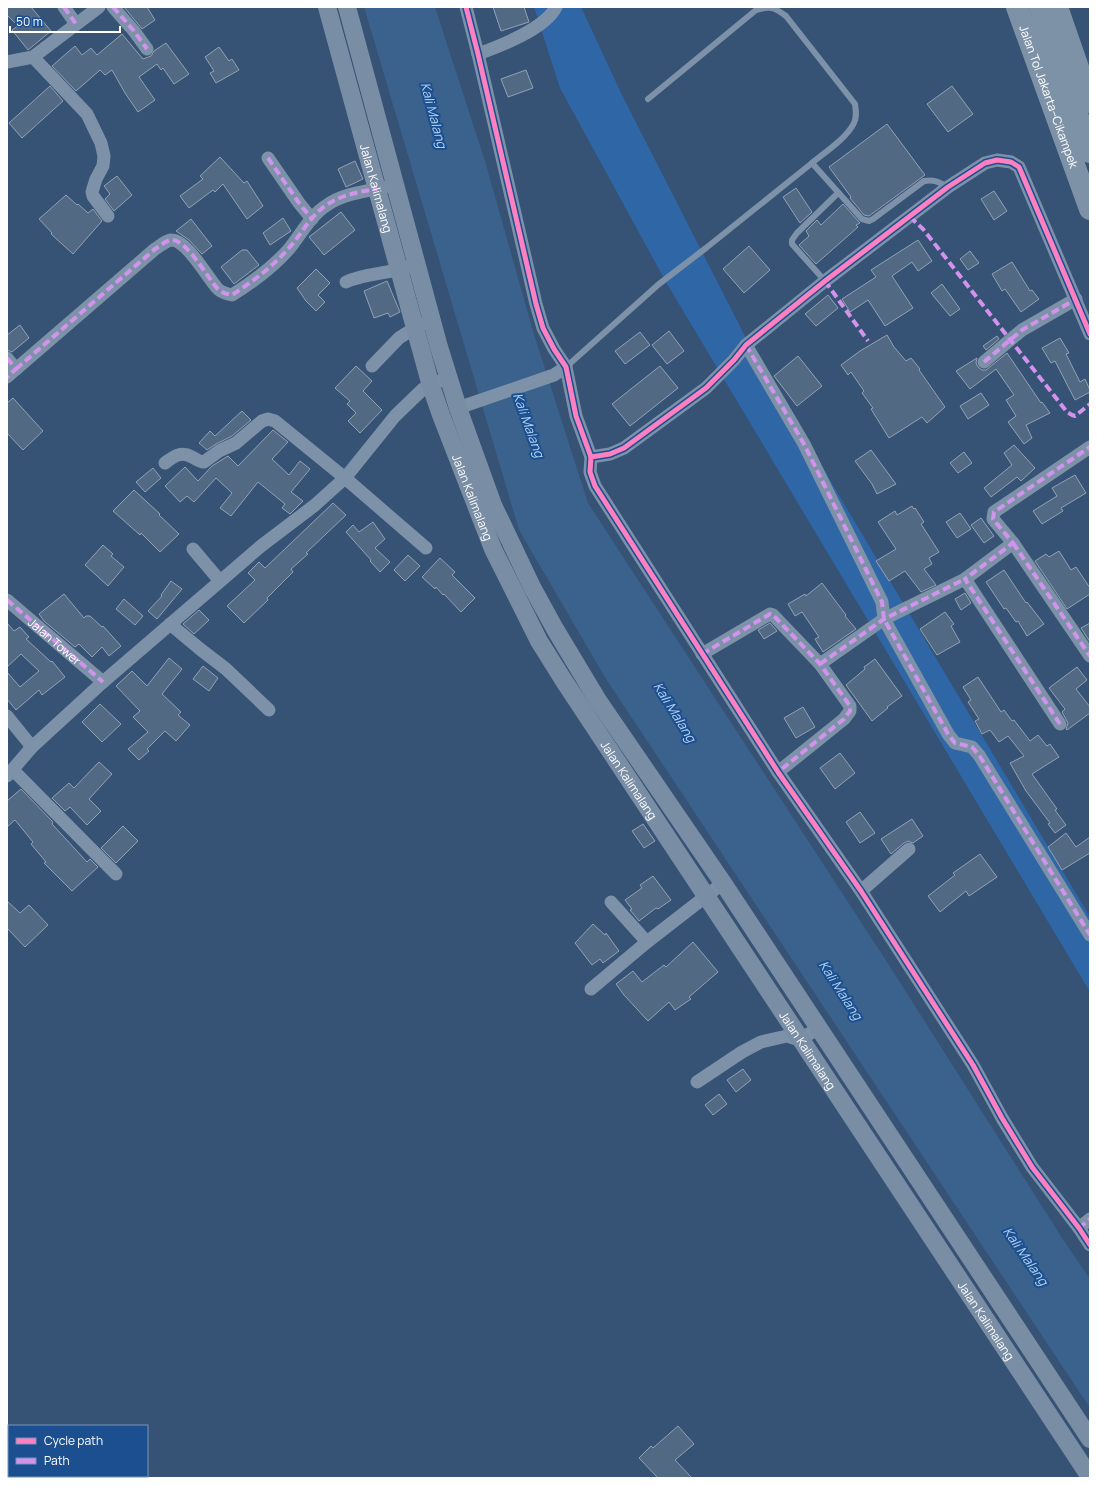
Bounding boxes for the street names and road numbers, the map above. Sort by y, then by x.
street label: Jalan Tol Jakarta–Cikampek [1016,22,1083,171]
street label: Jalan Kalimalang [356,142,397,235]
street label: Jalan Kalimalang [449,452,497,543]
street label: Jalan Tower [25,613,86,669]
street label: Jalan Kalimalang [597,737,662,823]
street label: Jalan Kalimalang [776,1007,840,1093]
street label: Jalan Kalimalang [954,1278,1019,1363]

